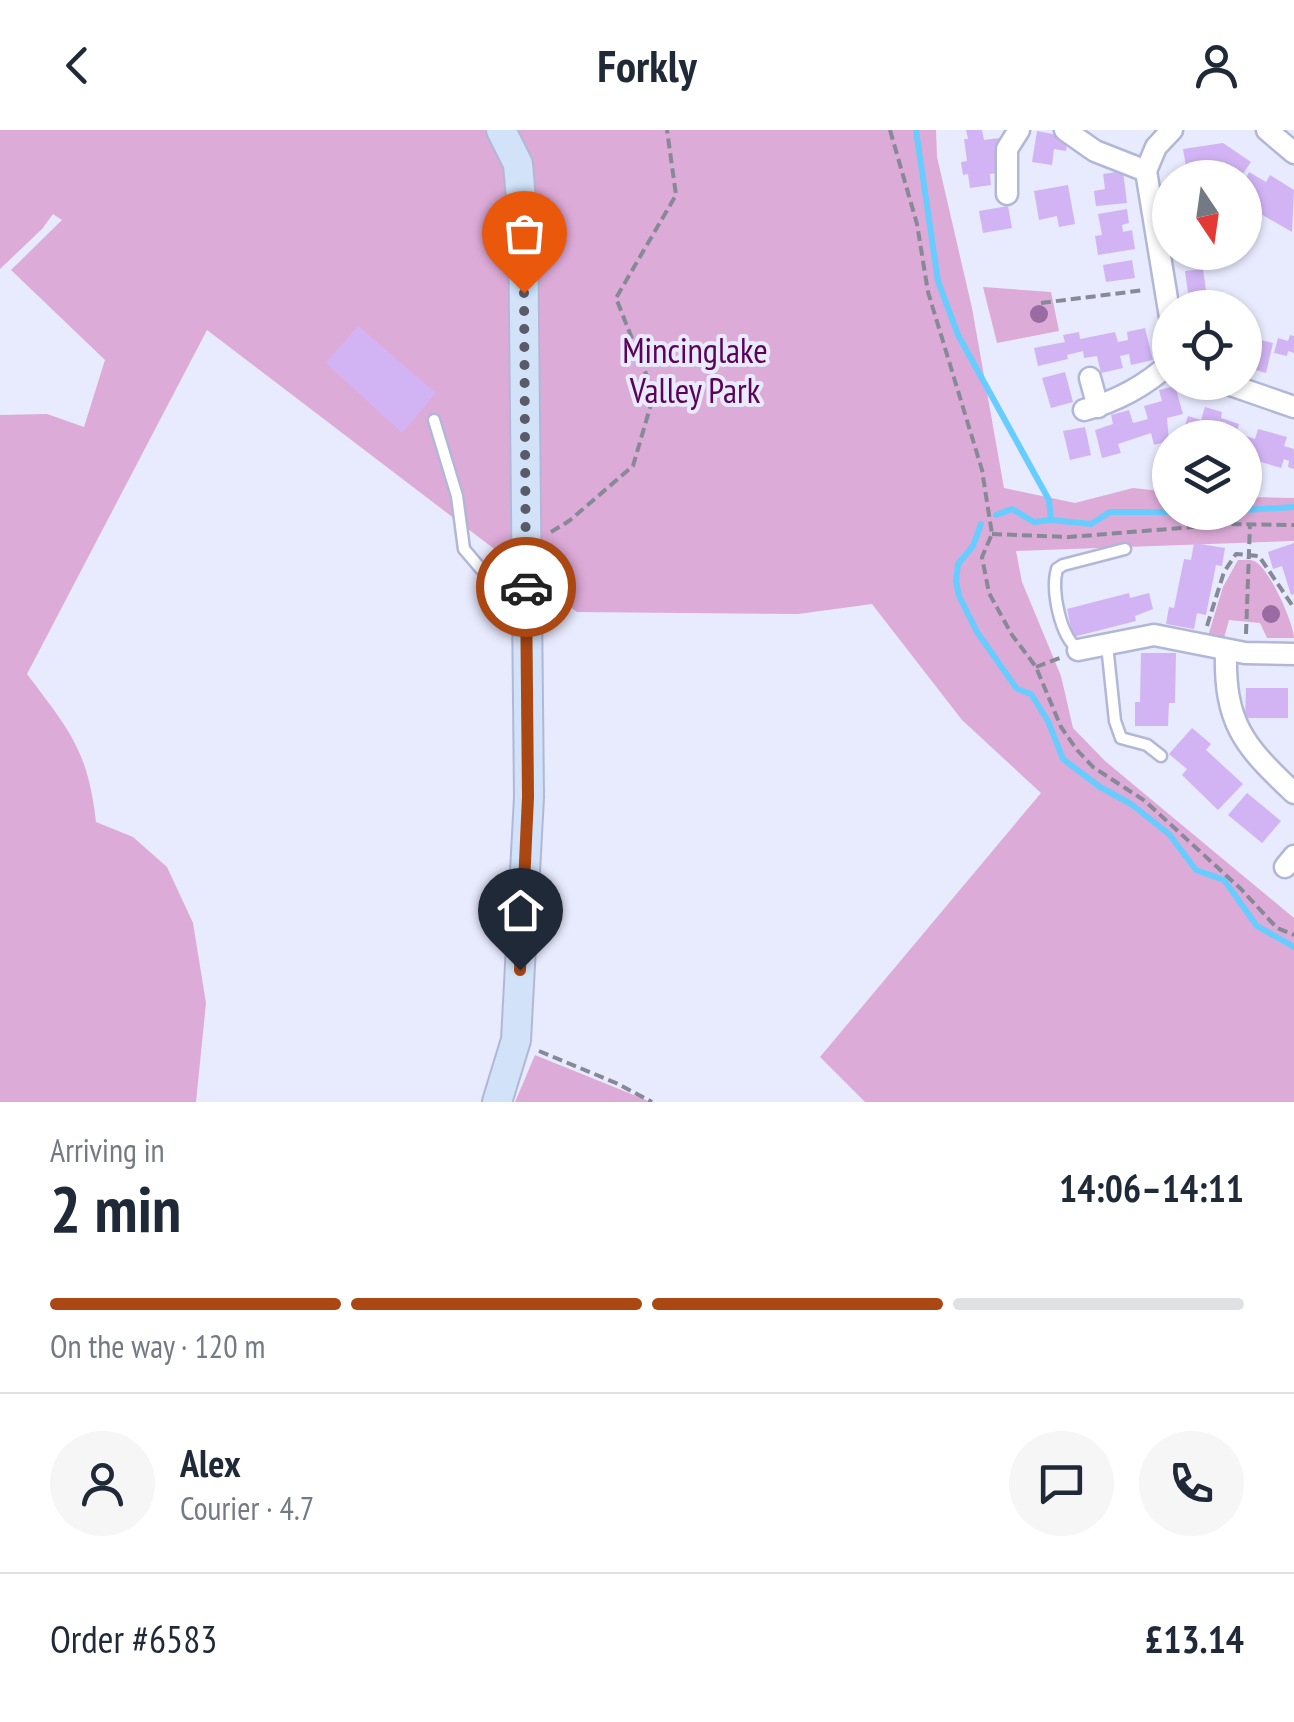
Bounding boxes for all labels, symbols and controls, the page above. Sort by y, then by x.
text: Forkly [597,36,697,94]
icon: back [50,38,105,93]
icon: person [1189,38,1244,93]
north arrow [1152,160,1262,270]
map controls [1152,160,1262,530]
pin [482,191,567,294]
icon: bag [497,206,552,261]
button: locate [1152,290,1262,400]
park label: Mincinglake Valley Park [622,327,768,413]
button: layers [1152,420,1262,530]
courier [476,537,576,637]
icon: car [499,560,554,615]
pin [478,868,563,971]
icon: home [493,883,548,938]
text: Arriving in [50,1129,165,1171]
text: 14:06–14:11 [1059,1163,1244,1212]
text: 2 min [50,1166,181,1250]
text: On the way · 120 m [50,1325,265,1367]
button: person [50,1431,155,1536]
button: chat [1009,1431,1114,1536]
button: phone [1139,1431,1244,1536]
text: Alex [180,1438,241,1487]
text: Courier · 4.7 [180,1487,314,1529]
text: Order #6583 [50,1614,217,1663]
text: £13.14 [1145,1614,1244,1663]

